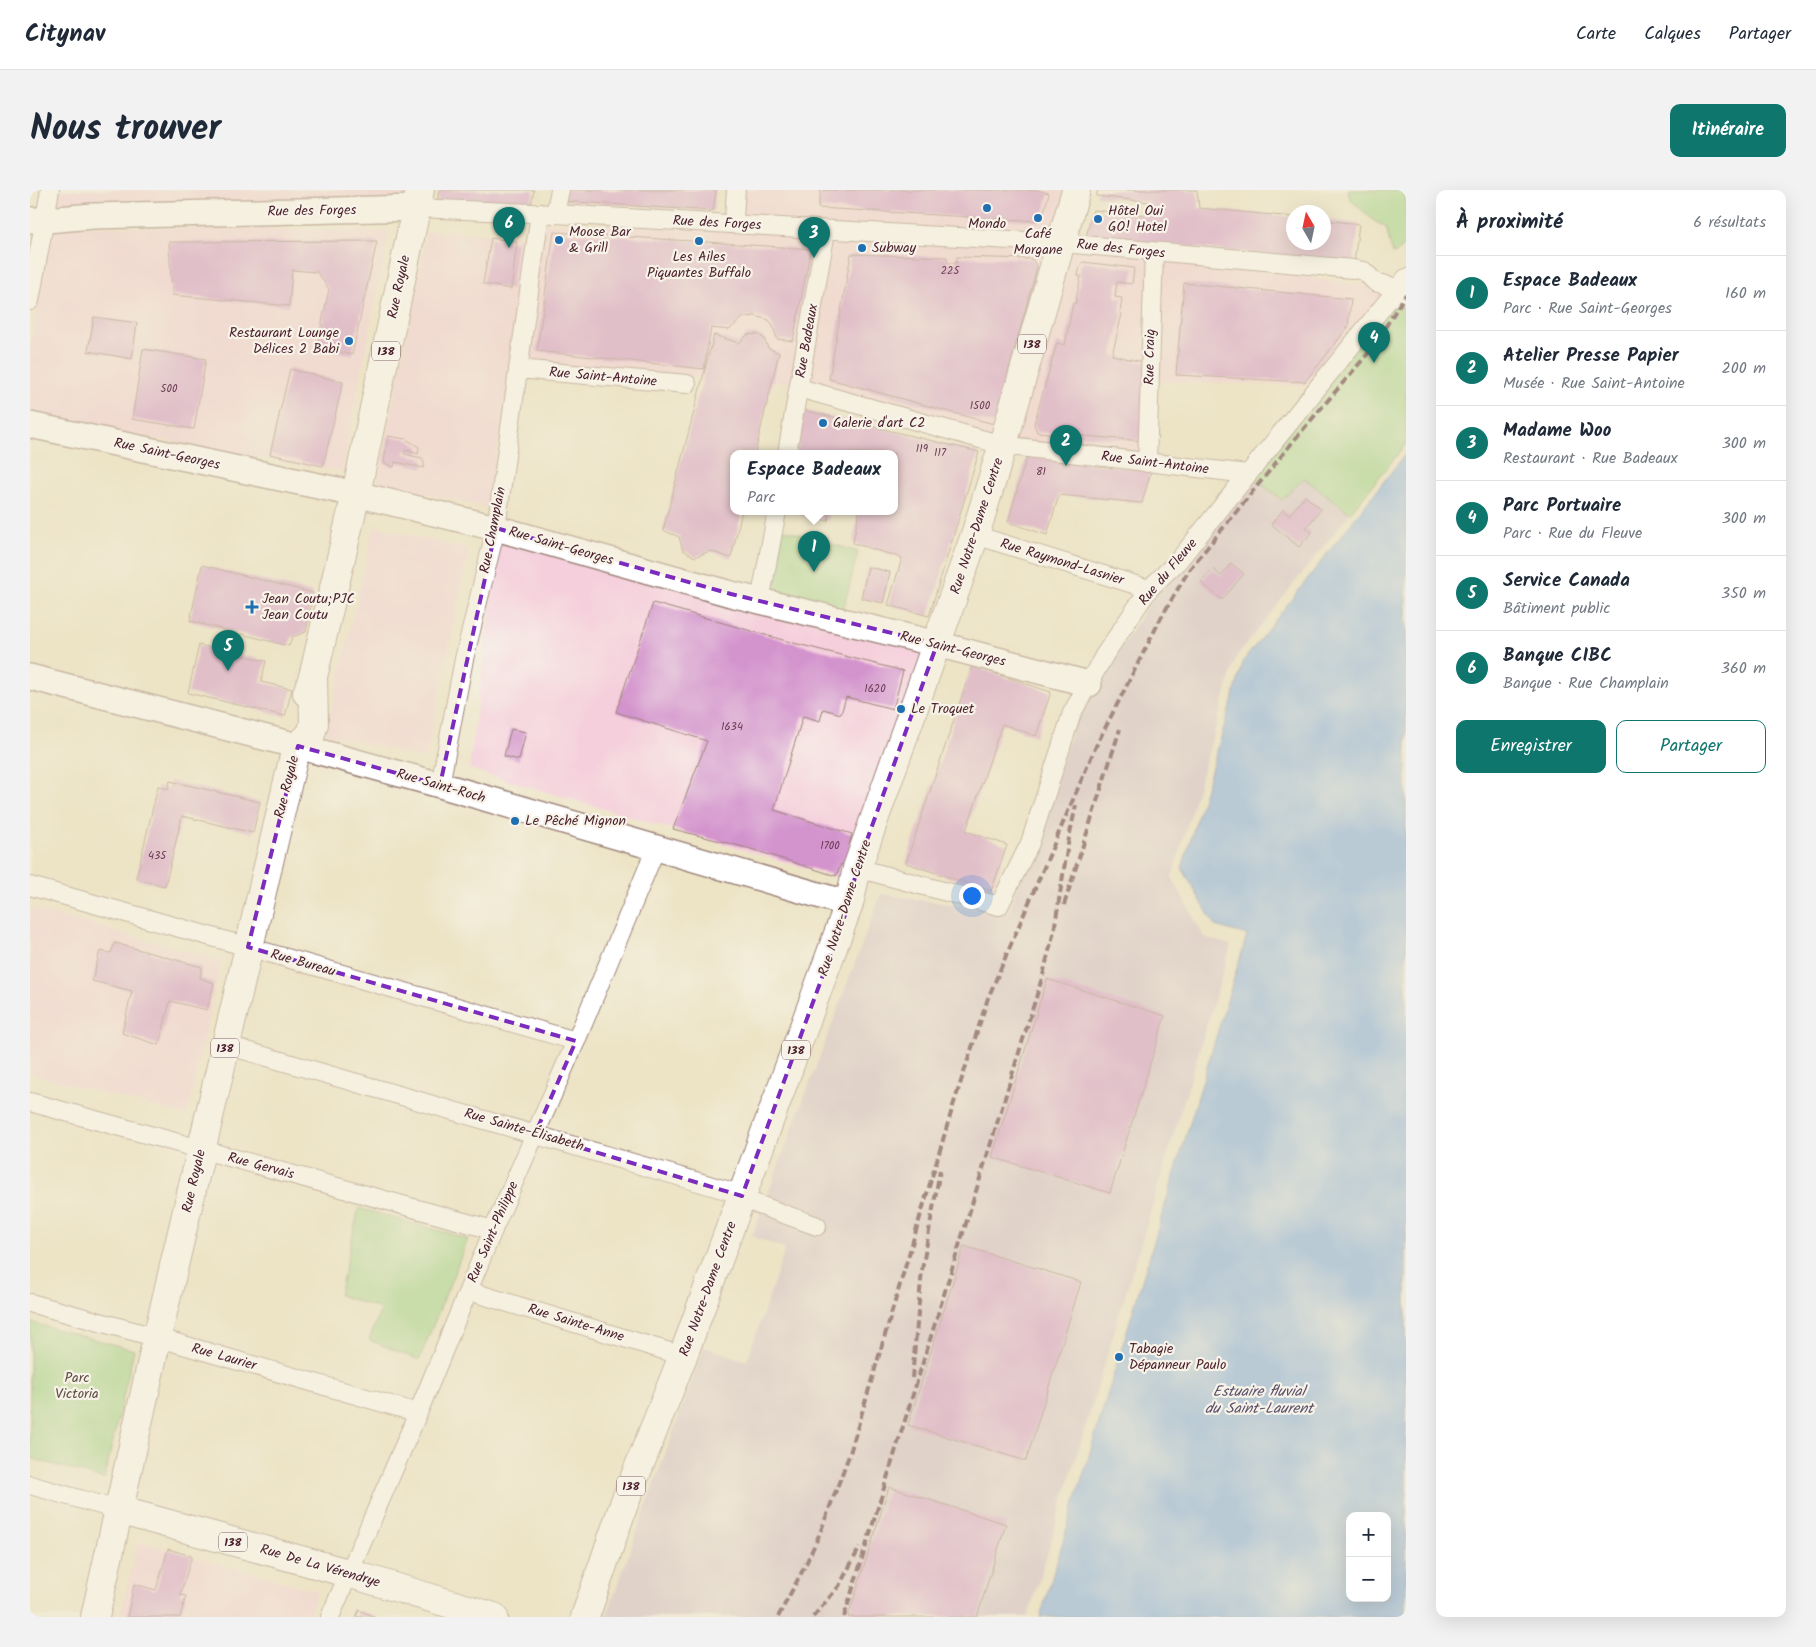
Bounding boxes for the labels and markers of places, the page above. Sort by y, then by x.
place label: Hôtel Oui GO! Hotel [1108,200,1167,238]
marker: Mondo [981,202,993,214]
pin: 6 [493,207,525,248]
marker: Café Morgane [1032,212,1044,224]
place label: Mondo [968,213,1006,235]
marker: Hôtel Oui GO! Hotel [1092,213,1104,225]
pin: 3 [798,217,830,258]
place label: Moose Bar & Grill [569,221,632,259]
place label: Café Morgane [1014,223,1063,261]
marker: Moose Bar & Grill [553,234,565,246]
marker: Les Ailes Piquantes Buffalo [693,235,705,247]
place label: Subway [872,237,917,259]
marker: Subway [856,242,868,254]
place label: Les Ailes Piquantes Buffalo [647,246,751,284]
place label: Restaurant Lounge Délices 2 Babi [229,322,340,360]
pin: 4 [1358,322,1390,363]
marker: Restaurant Lounge Délices 2 Babi [343,335,355,347]
place label: Galerie d'art C2 [833,412,926,434]
marker: Galerie d'art C2 [817,417,829,429]
pin: 2 [1050,425,1082,466]
pin: 1 [798,531,830,572]
place label: Jean Coutu;PJC Jean Coutu [262,588,355,626]
marker: Jean Coutu;PJC Jean Coutu [246,601,258,613]
pin: 5 [212,630,244,671]
place label: Le Troquet [911,698,975,720]
marker: Le Troquet [895,703,907,715]
place label: Le Pêché Mignon [525,810,626,832]
marker: Le Pêché Mignon [509,815,521,827]
place label: Tabagie Dépanneur Paulo [1129,1338,1226,1376]
marker: Tabagie Dépanneur Paulo [1113,1351,1125,1363]

